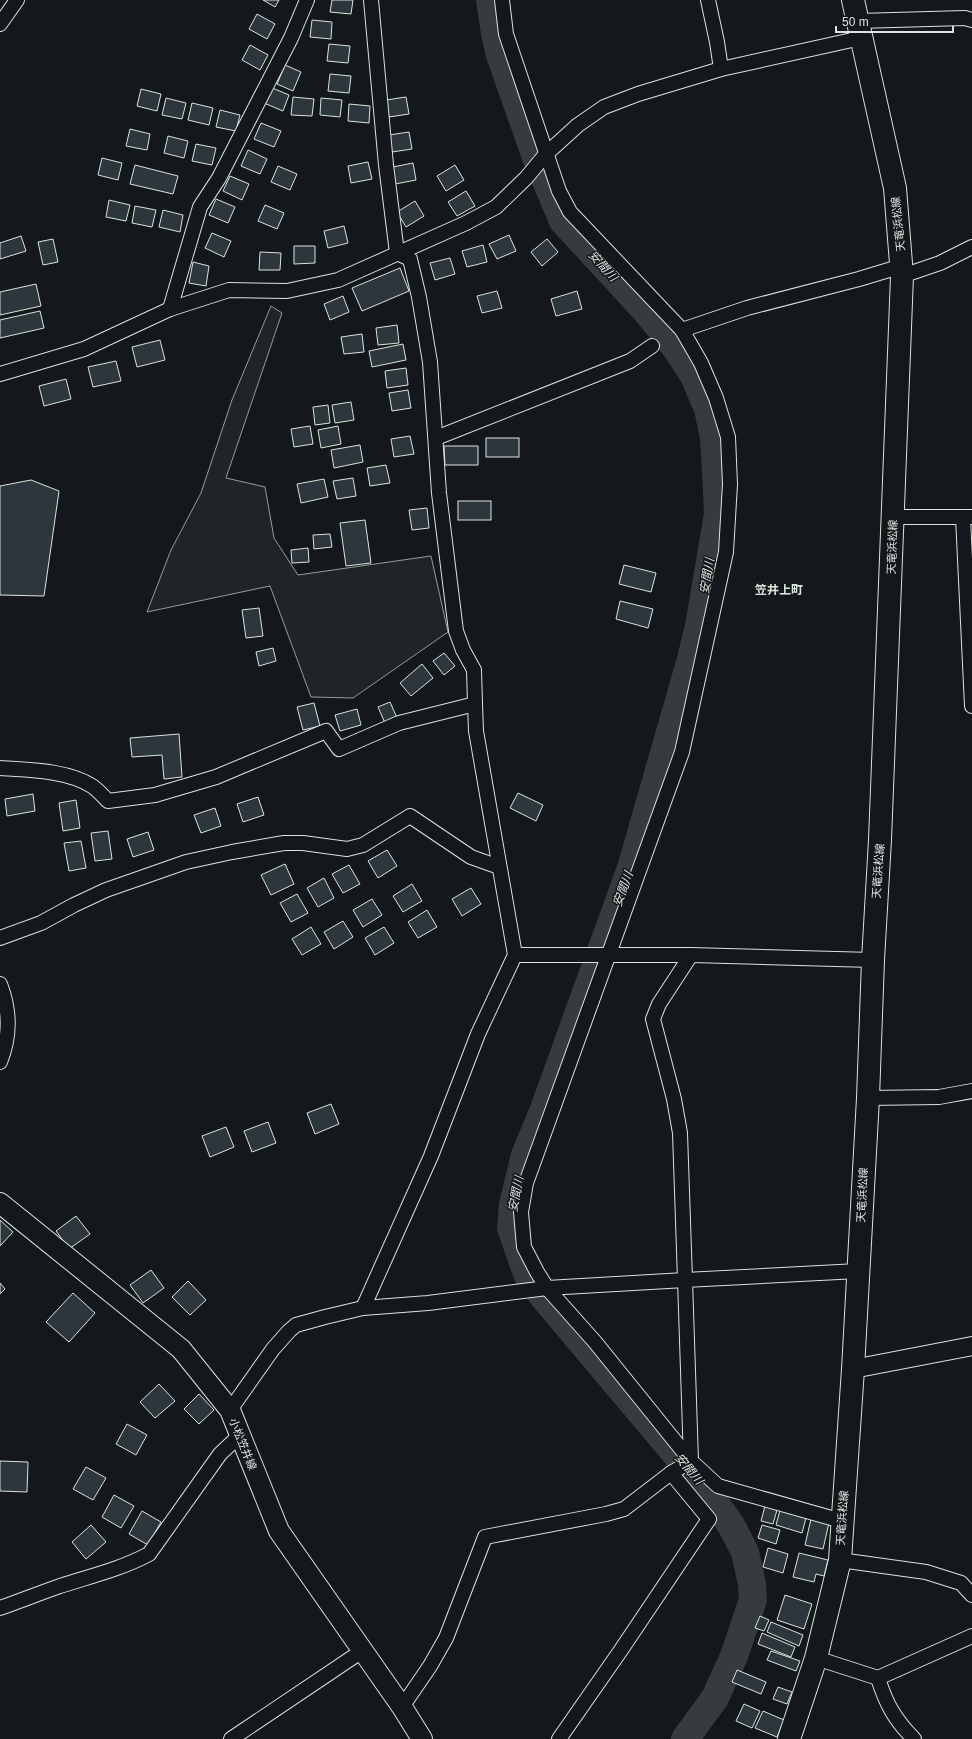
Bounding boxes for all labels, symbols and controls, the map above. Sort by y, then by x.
scale bar [836,8,953,34]
text: 50 m [842,15,869,29]
street label: 天竜浜松線 [889,196,907,252]
water label: 安間川 [586,248,622,286]
street label: 天竜浜松線 [885,519,899,575]
water label: 安間川 [697,555,717,595]
district label: 笠井上町 [754,583,803,597]
street label: 天竜浜松線 [870,843,886,899]
water label: 安間川 [610,868,636,908]
street label: 天竜浜松線 [855,1167,869,1223]
water label: 安間川 [506,1173,527,1213]
street label: 小松笠井線 [227,1416,259,1472]
water label: 安間川 [672,1451,707,1489]
street label: 天竜浜松線 [834,1490,850,1546]

